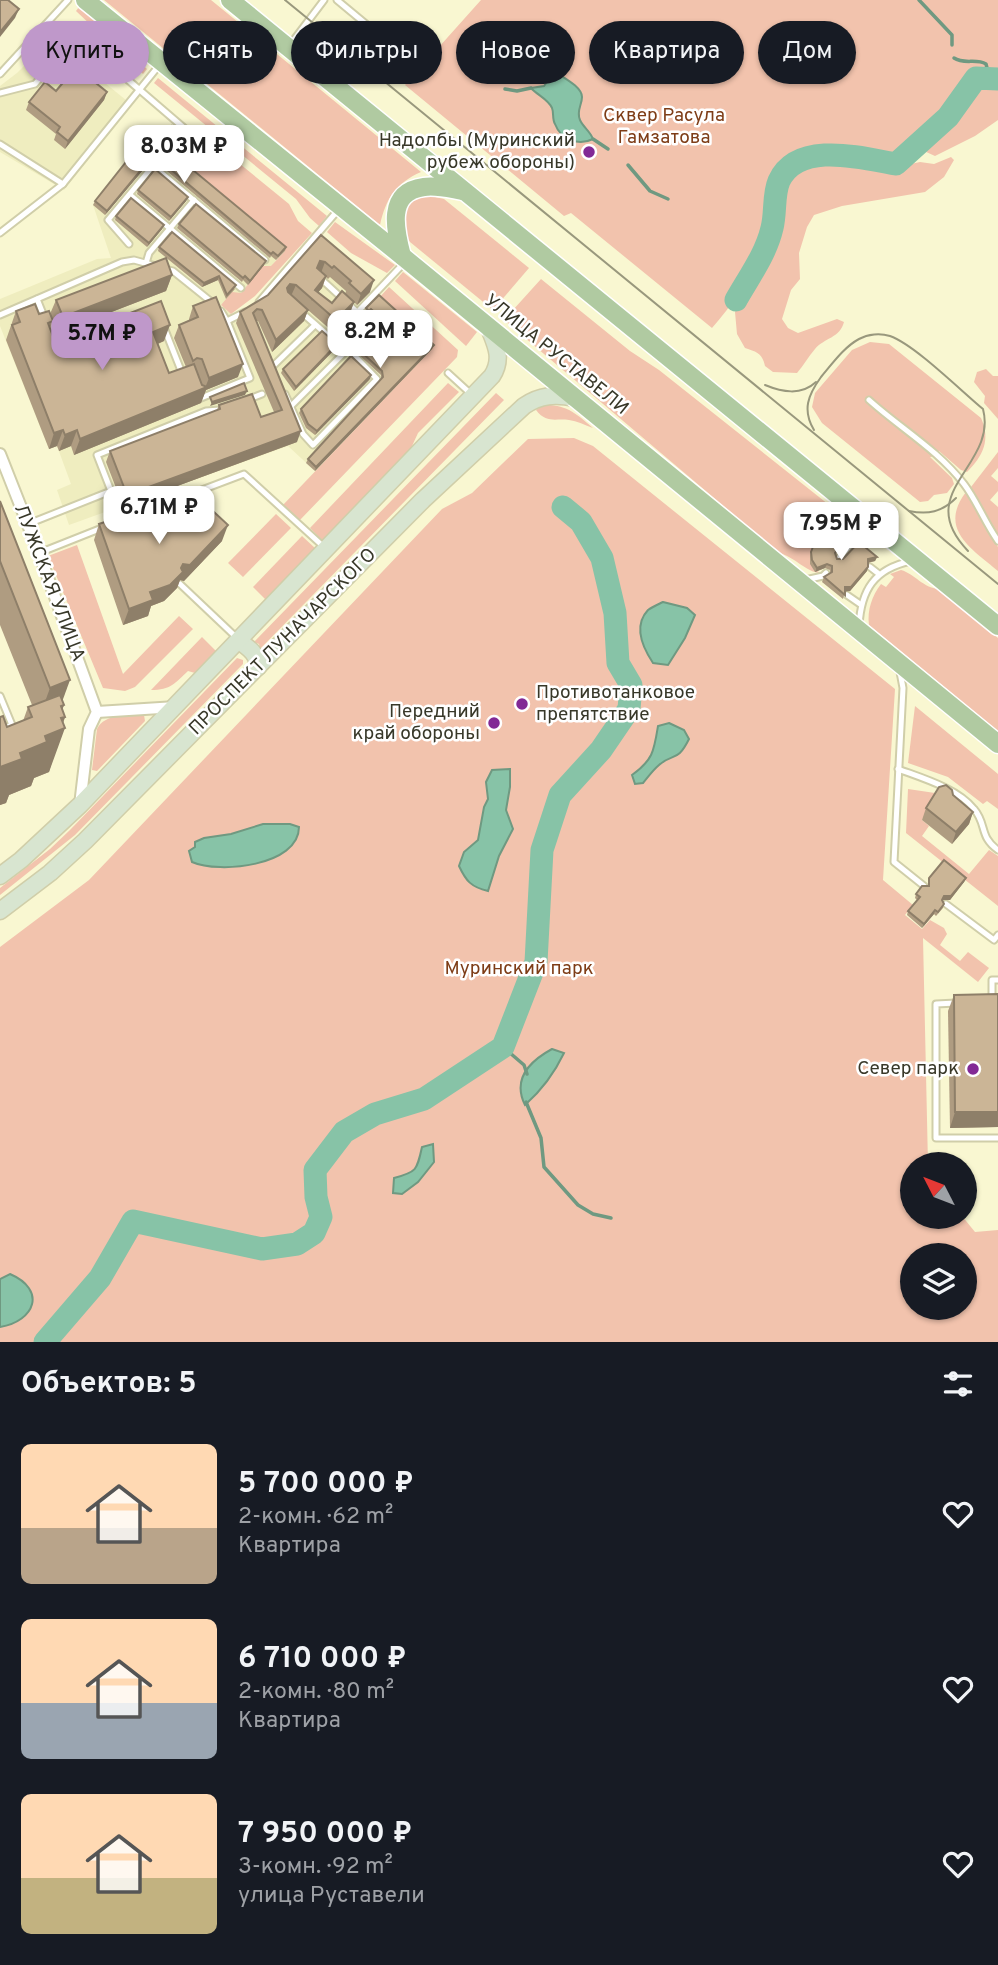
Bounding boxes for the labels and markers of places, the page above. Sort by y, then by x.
pin: 8.03M ₽ [119,125,249,185]
place label: Надолбы (Муринский рубеж обороны) [379,129,575,175]
marker: Надолбы (Муринский рубеж обороны) [581,144,597,160]
pin: 8.2M ₽ [323,310,437,370]
pin: 5.7M ₽ [45,312,159,372]
pin: 6.71M ₽ [94,486,224,546]
pin: 7.95M ₽ [776,503,906,562]
place label: Противотанковое препятствие [536,681,695,727]
marker: Противотанковое препятствие [514,696,530,712]
place label: Передний край обороны [353,700,480,746]
marker: Передний край обороны [486,715,502,731]
place label: Север парк [857,1057,959,1081]
marker: Север парк [965,1061,981,1077]

